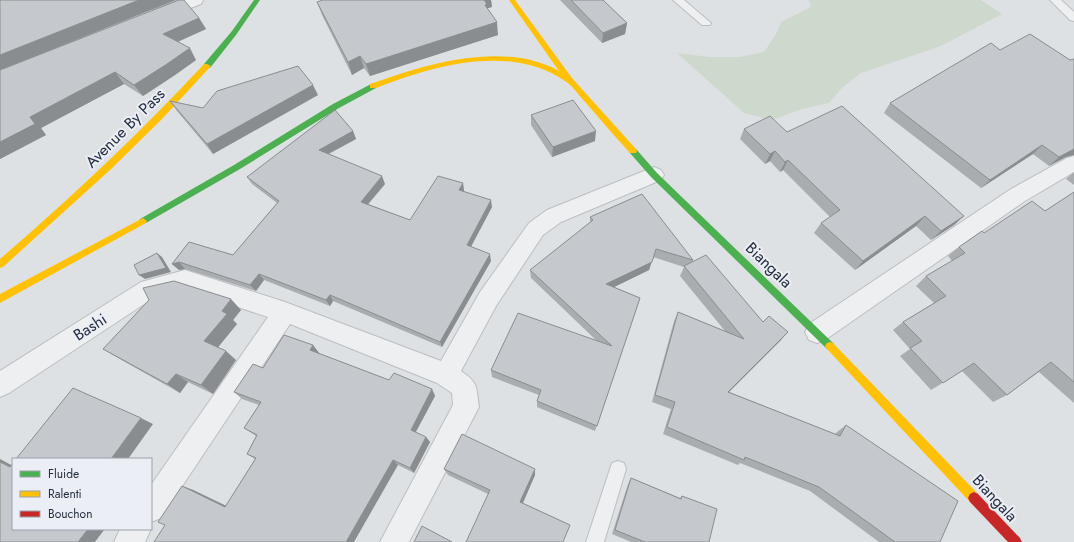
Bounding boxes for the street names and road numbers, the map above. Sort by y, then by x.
street label: Avenue By Pass [80,83,170,173]
street label: Biangala [740,237,798,293]
street label: Bashi [69,308,111,346]
street label: Biangala [967,469,1023,527]

